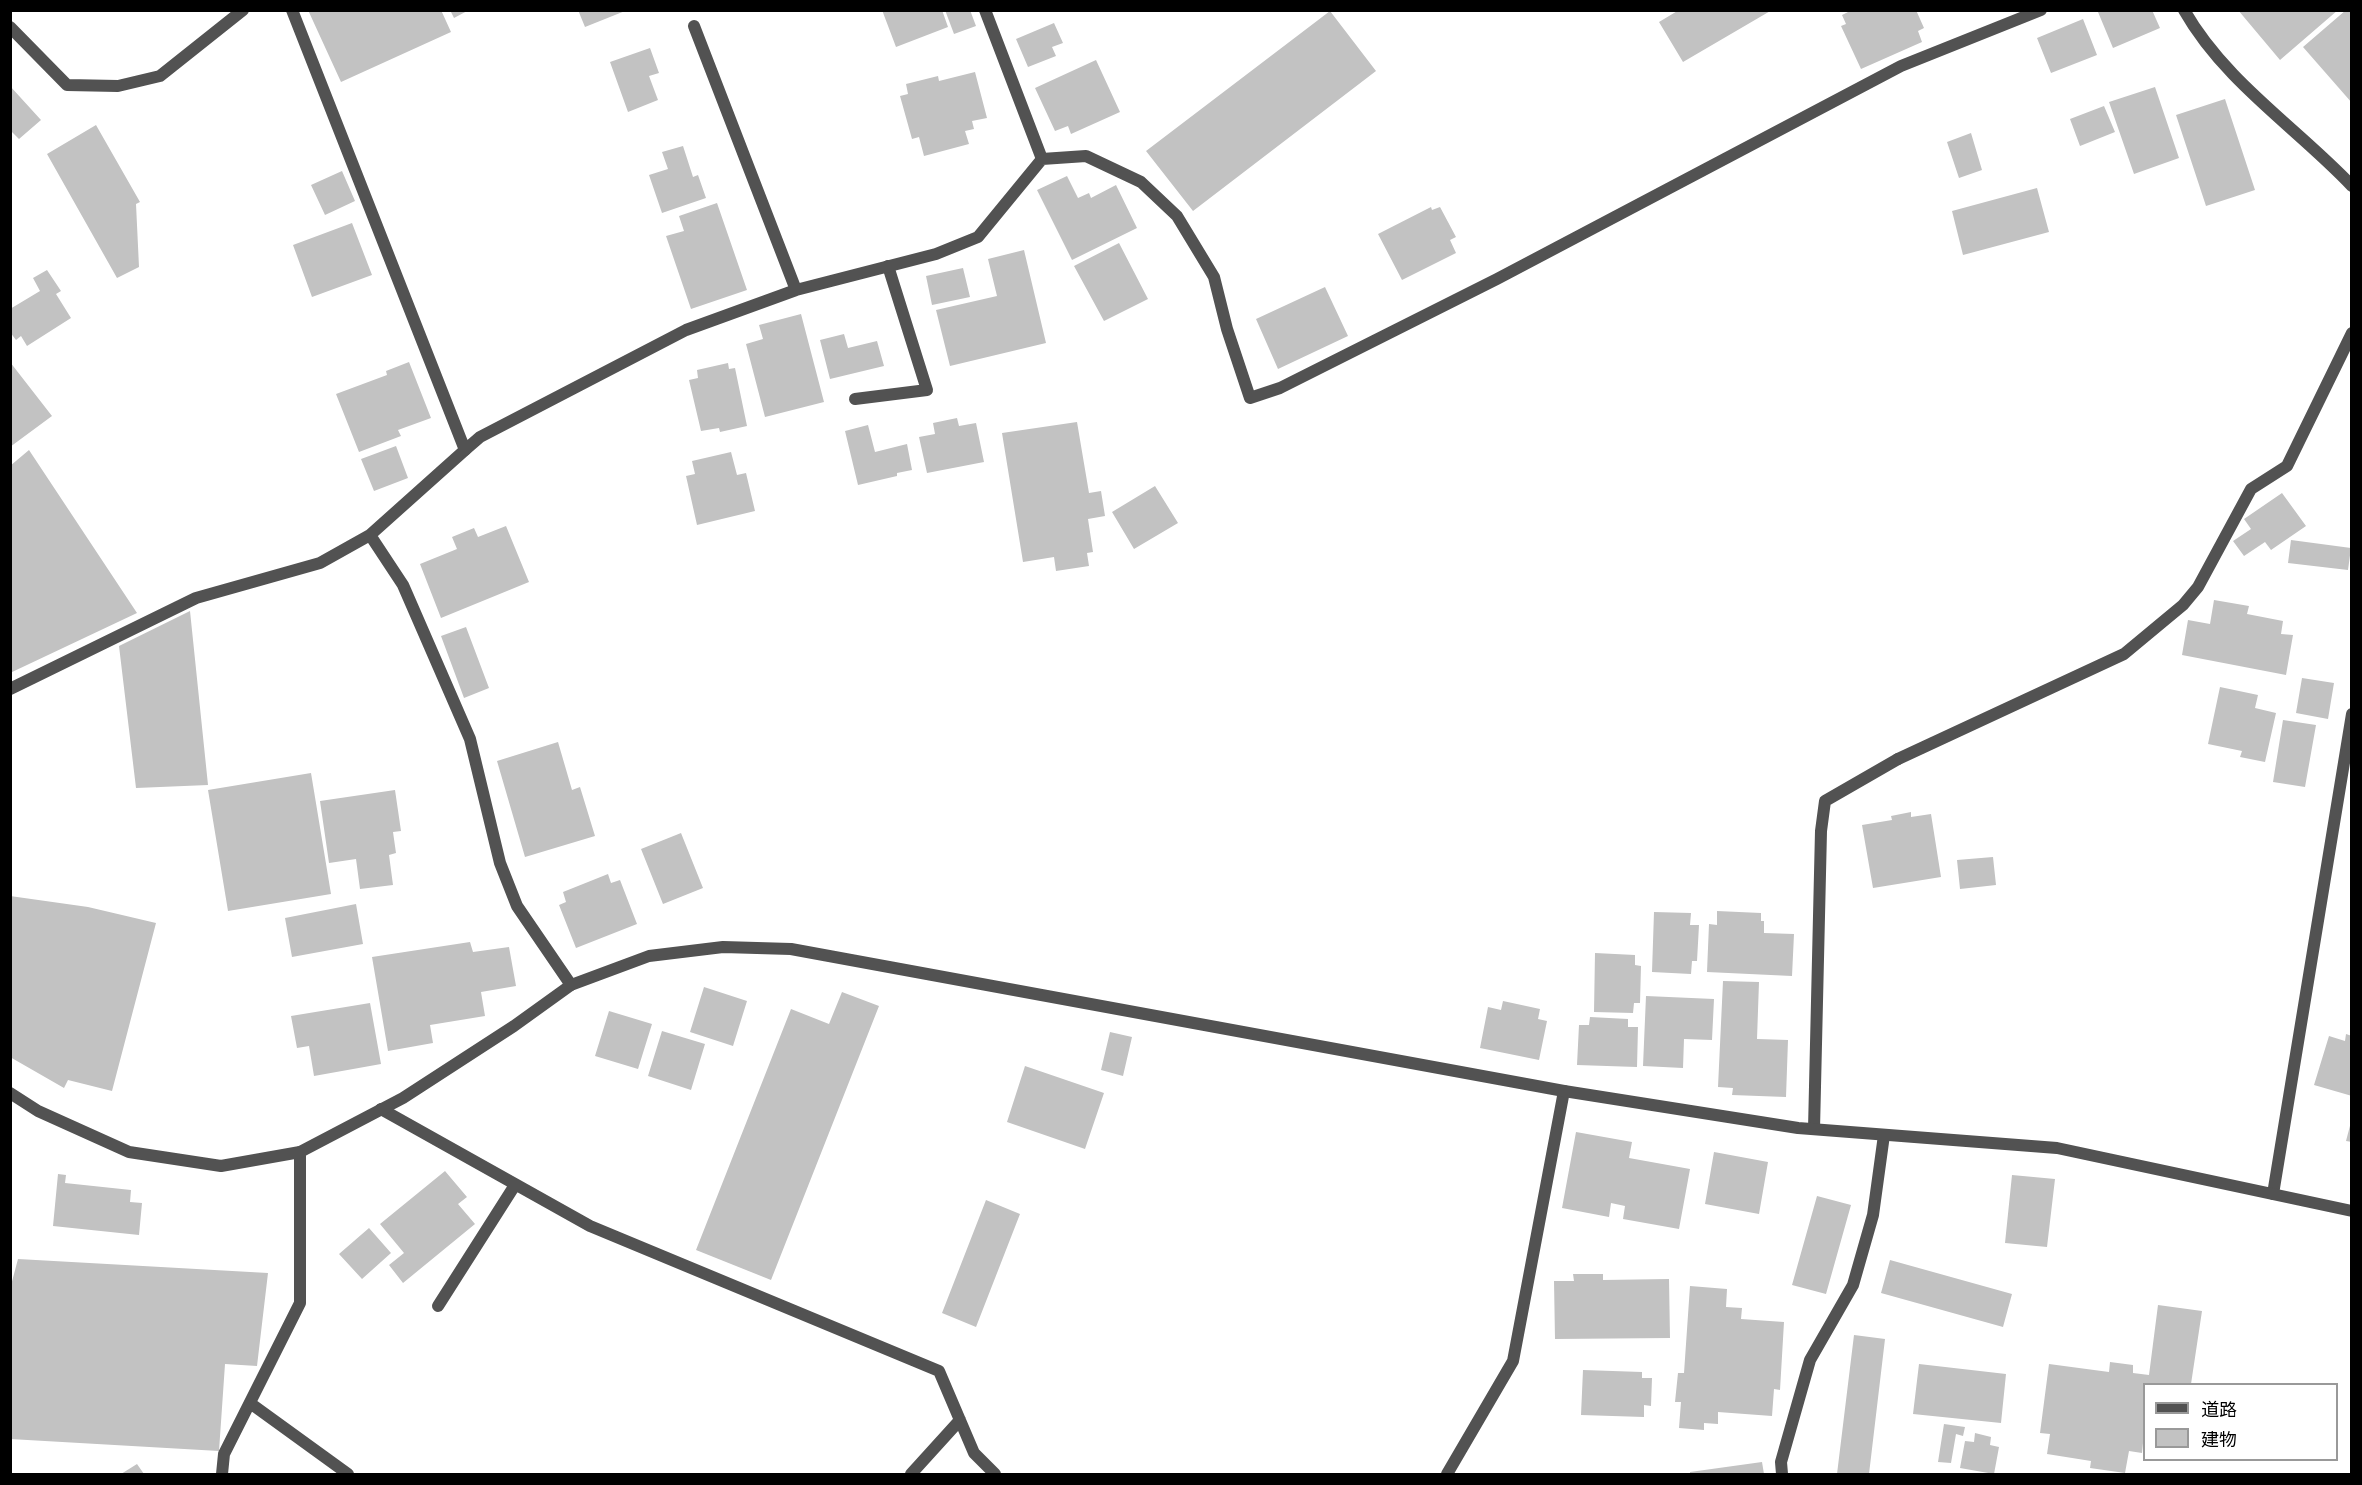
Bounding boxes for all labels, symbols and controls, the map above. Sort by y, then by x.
legend [2143,1383,2338,1461]
text: 道路 [2201,1399,2237,1420]
text: 建物 [2201,1429,2237,1450]

